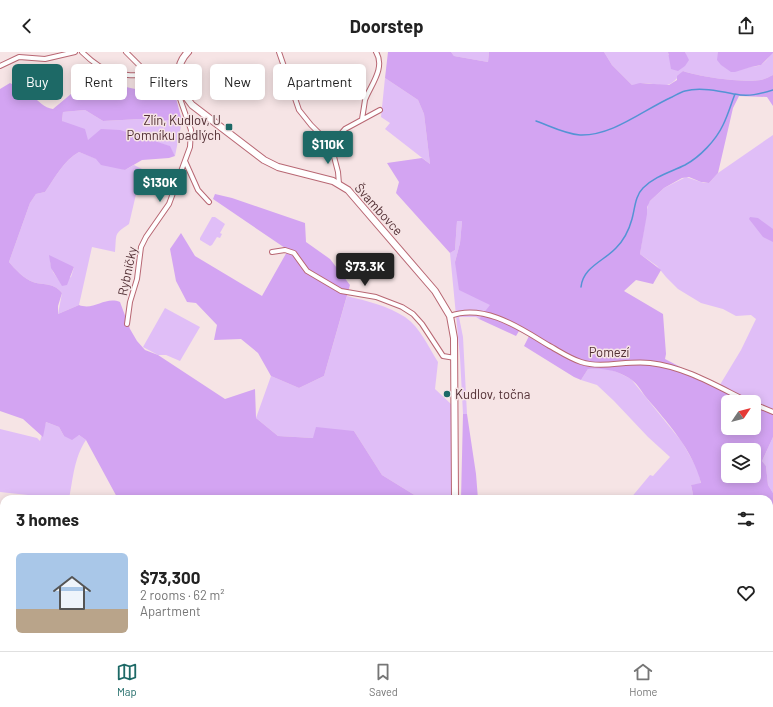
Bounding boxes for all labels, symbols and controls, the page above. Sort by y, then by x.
icon: back [16,15,38,37]
text: Doorstep [350,15,423,37]
icon: share [735,15,757,37]
chip: Buy [12,64,63,100]
chip: Rent [71,64,127,100]
chip: Filters [135,64,202,100]
chip: New [210,64,265,100]
chip: Apartment [273,64,366,100]
place label: Zlín, Kudlov, U Pomníku padlých [126,112,221,143]
marker: Zlín, Kudlov, U Pomníku padlých [224,122,234,132]
pin: $110K [300,131,356,165]
text: $110K [312,136,344,152]
pin: $130K [132,169,188,203]
text: $130K [143,174,177,190]
street label: Švambovce [351,180,407,238]
street label: Rybníčky [114,245,140,297]
pin: $73.3K [332,253,398,287]
text: $73.3K [345,258,385,274]
street label: Pomezí [589,344,630,360]
place label: Kudlov, točna [455,386,531,402]
marker: Kudlov, točna [442,389,452,399]
north arrow [721,395,761,435]
map controls [721,395,761,483]
button: layers [721,443,761,483]
icon: filters [735,508,757,530]
text: 3 homes [16,509,79,529]
text: $73,300 [140,567,200,587]
icon: home [48,569,96,617]
icon: heart [735,582,757,604]
text: 2 rooms · 62 m² [140,587,225,603]
text: Apartment [140,603,201,619]
tab: Map [116,661,138,698]
tab: Saved [369,661,398,698]
tab: Home [629,661,657,698]

